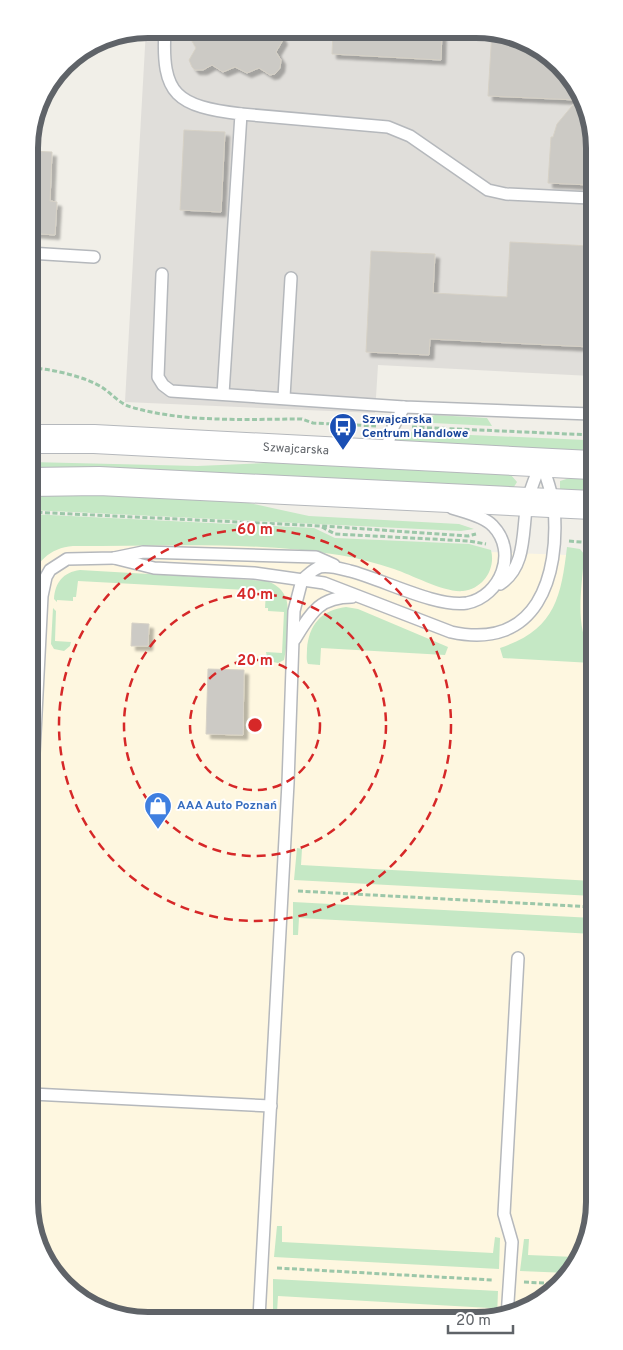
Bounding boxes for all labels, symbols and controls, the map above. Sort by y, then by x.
bus stop icon: Szwajcarska Centrum Handlowe [328,412,358,451]
place label: Szwajcarska Centrum Handlowe [362,412,469,442]
street label: Szwajcarska [262,440,329,459]
text: 60 m [237,521,273,540]
text: 40 m [237,586,273,605]
text: 20 m [237,652,273,671]
centre of rings [246,716,264,734]
shop icon: AAA Auto Poznań [143,791,173,830]
place label: AAA Auto Poznań [177,798,277,814]
scale bar [448,1302,513,1334]
text: 20 m [456,1312,491,1331]

